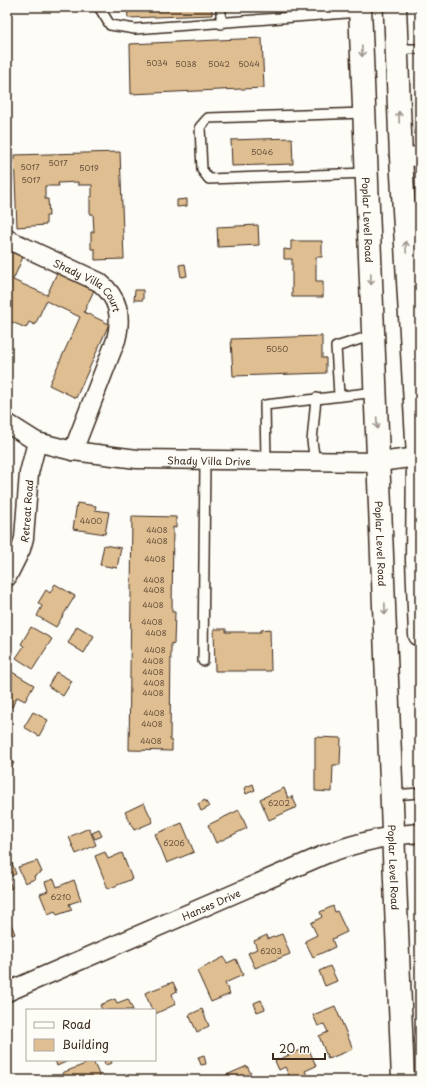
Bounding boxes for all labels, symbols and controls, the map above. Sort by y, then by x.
one-way arrow [358,44,365,57]
house number: 5034 [146,57,168,69]
house number: 5038 [175,58,197,70]
house number: 5042 [208,58,230,70]
house number: 5044 [238,58,260,70]
one-way arrow [395,111,403,124]
house number: 5046 [251,146,273,158]
house number: 5017 [49,157,68,169]
house number: 5017 [21,161,40,173]
house number: 5019 [79,162,99,174]
house number: 5017 [22,174,41,186]
street label: Poplar Level Road [359,177,378,263]
one-way arrow [402,241,409,254]
street label: Shady Villa Court [51,254,125,313]
one-way arrow [367,272,375,285]
house number: 5050 [266,343,288,355]
one-way arrow [373,416,381,429]
street label: Shady Villa Drive [167,452,251,468]
street label: Retreat Road [16,479,36,544]
street label: Poplar Level Road [372,500,391,587]
house number: 4400 [80,515,102,527]
house number: 4408 [146,524,168,536]
house number: 4408 [146,535,168,547]
house number: 4408 [144,553,166,565]
house number: 4408 [143,574,165,586]
house number: 4408 [143,584,165,596]
house number: 4408 [142,599,164,611]
one-way arrow [381,602,389,615]
house number: 4408 [141,616,163,628]
house number: 4408 [145,627,167,639]
house number: 4408 [144,644,166,656]
house number: 4408 [142,655,164,667]
house number: 4408 [142,666,164,678]
house number: 4408 [143,677,165,689]
house number: 4408 [142,687,164,699]
house number: 4408 [143,707,165,719]
house number: 4408 [141,718,163,730]
house number: 4408 [140,735,162,747]
house number: 6202 [268,797,290,809]
street label: Poplar Level Road [385,824,404,911]
house number: 6206 [163,837,185,849]
street label: Hanses Drive [179,885,243,923]
house number: 6210 [51,891,71,903]
house number: 6203 [260,945,282,957]
legend [26,1009,156,1061]
text: Road [62,1015,91,1033]
text: Building [62,1035,109,1053]
scale bar [273,1035,325,1061]
text: 20 m [279,1039,310,1057]

